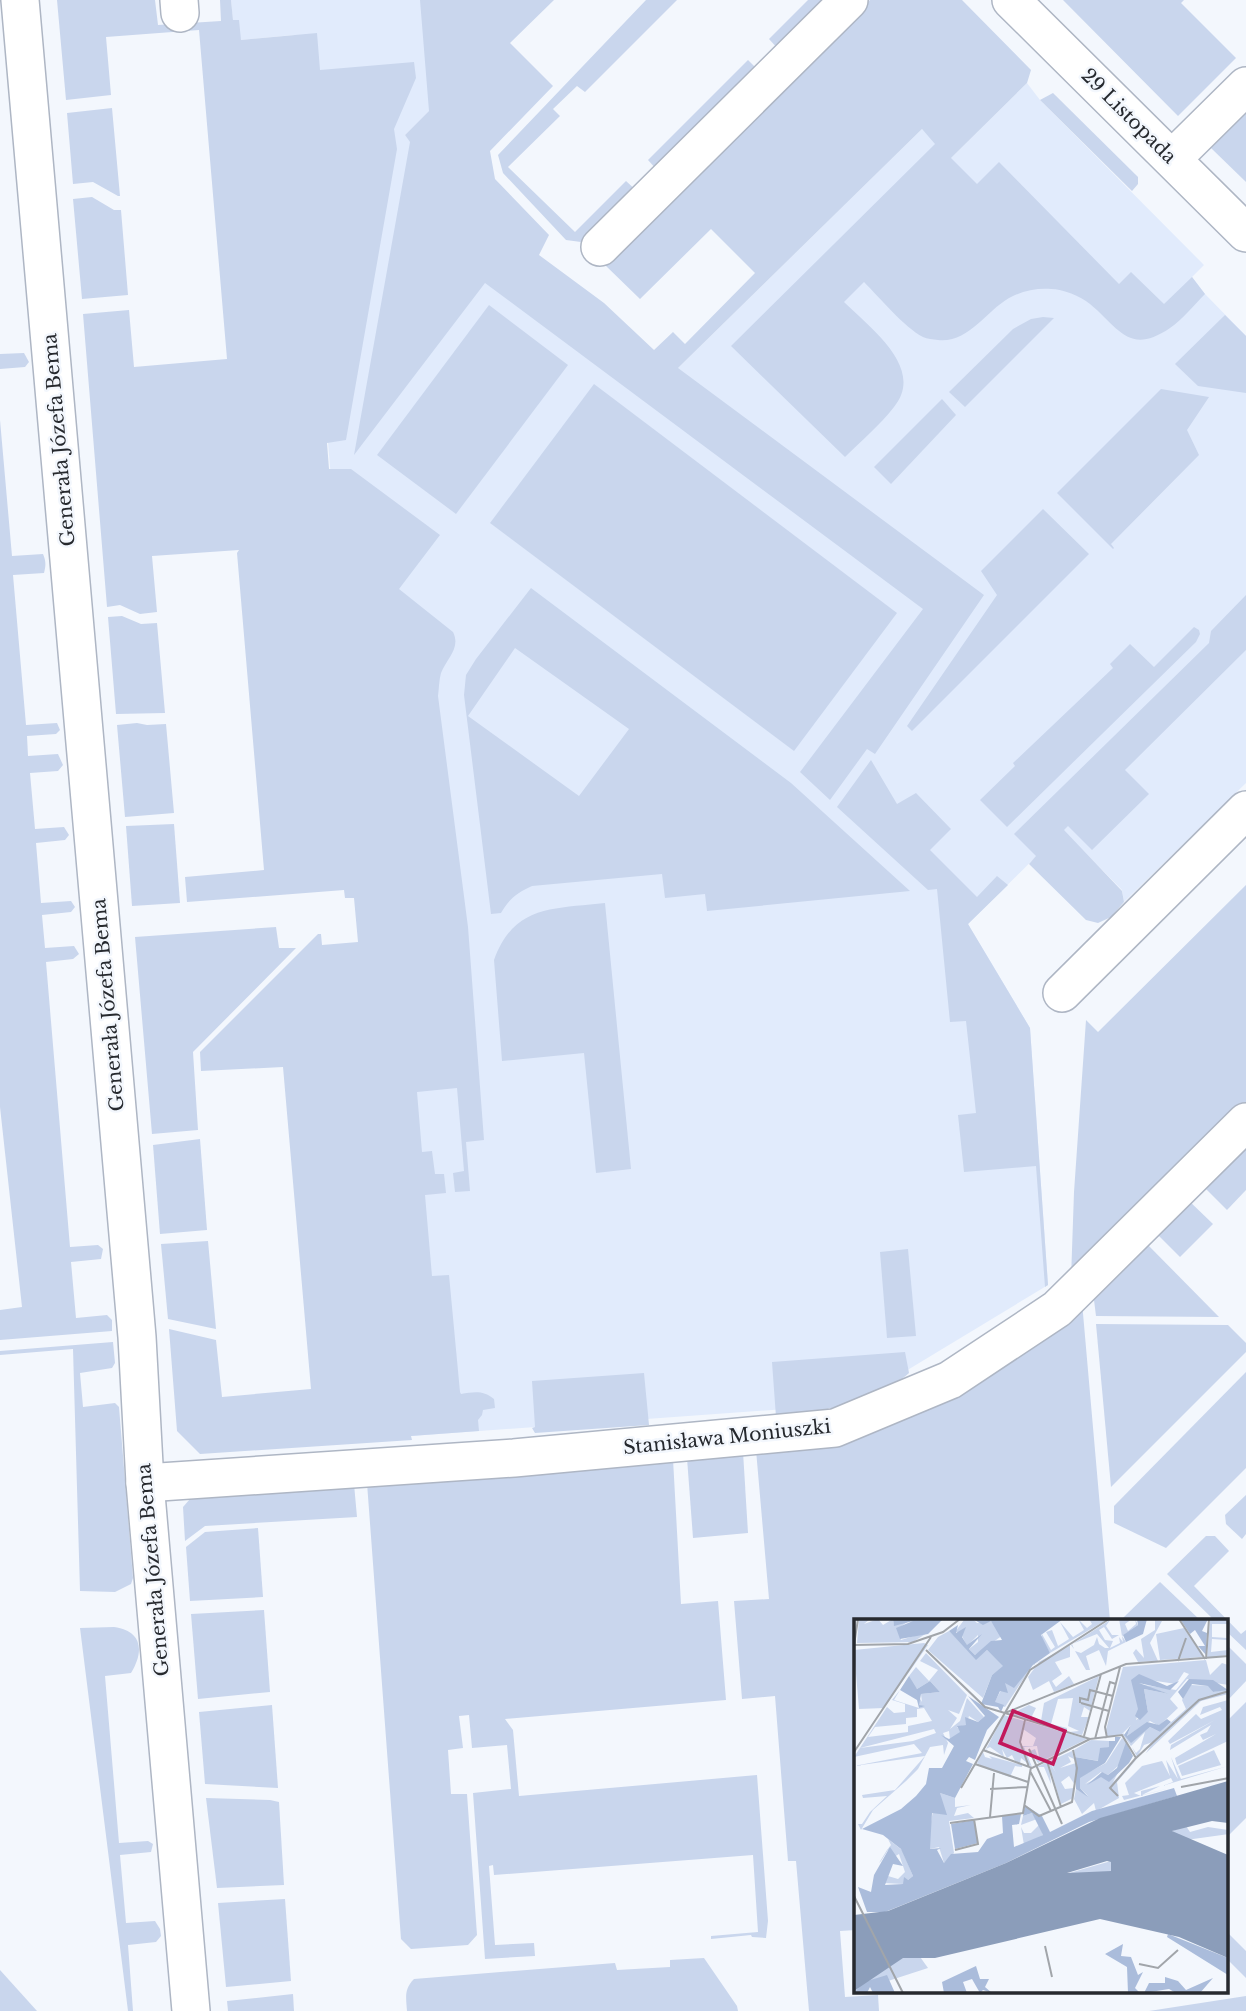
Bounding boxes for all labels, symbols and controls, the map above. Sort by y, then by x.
street label: 29 Listopada [1077,64,1182,169]
street label: Generała Józefa Bema [38,332,80,547]
street label: Generała Józefa Bema [87,897,129,1112]
street label: Stanisława Moniuszki [622,1415,832,1459]
street label: Generała Józefa Bema [132,1462,174,1677]
inset map [854,1619,1228,1994]

